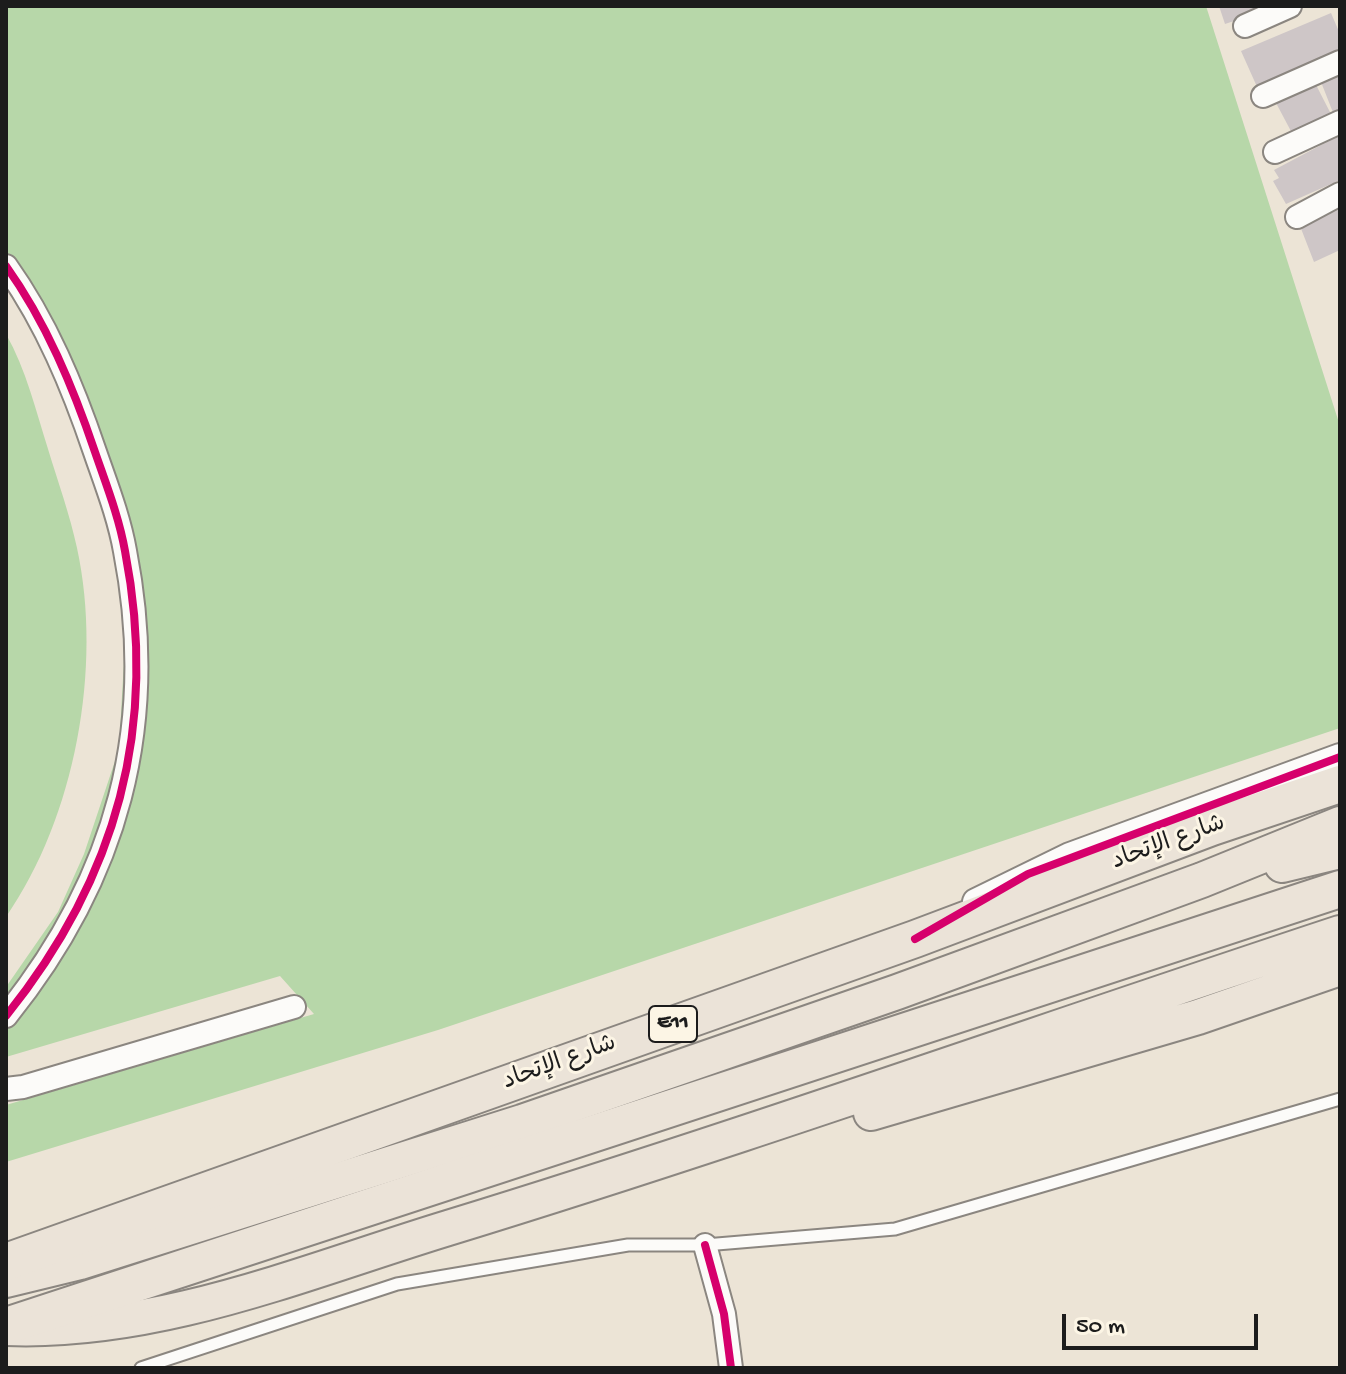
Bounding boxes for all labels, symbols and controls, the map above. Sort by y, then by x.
street label: شارع الإتحاد [1108,810,1230,878]
road number: E11 [649,1006,697,1042]
street label: شارع الإتحاد [499,1030,621,1098]
scale bar [1066,1298,1262,1348]
text: 50 m [1076,1313,1125,1342]

